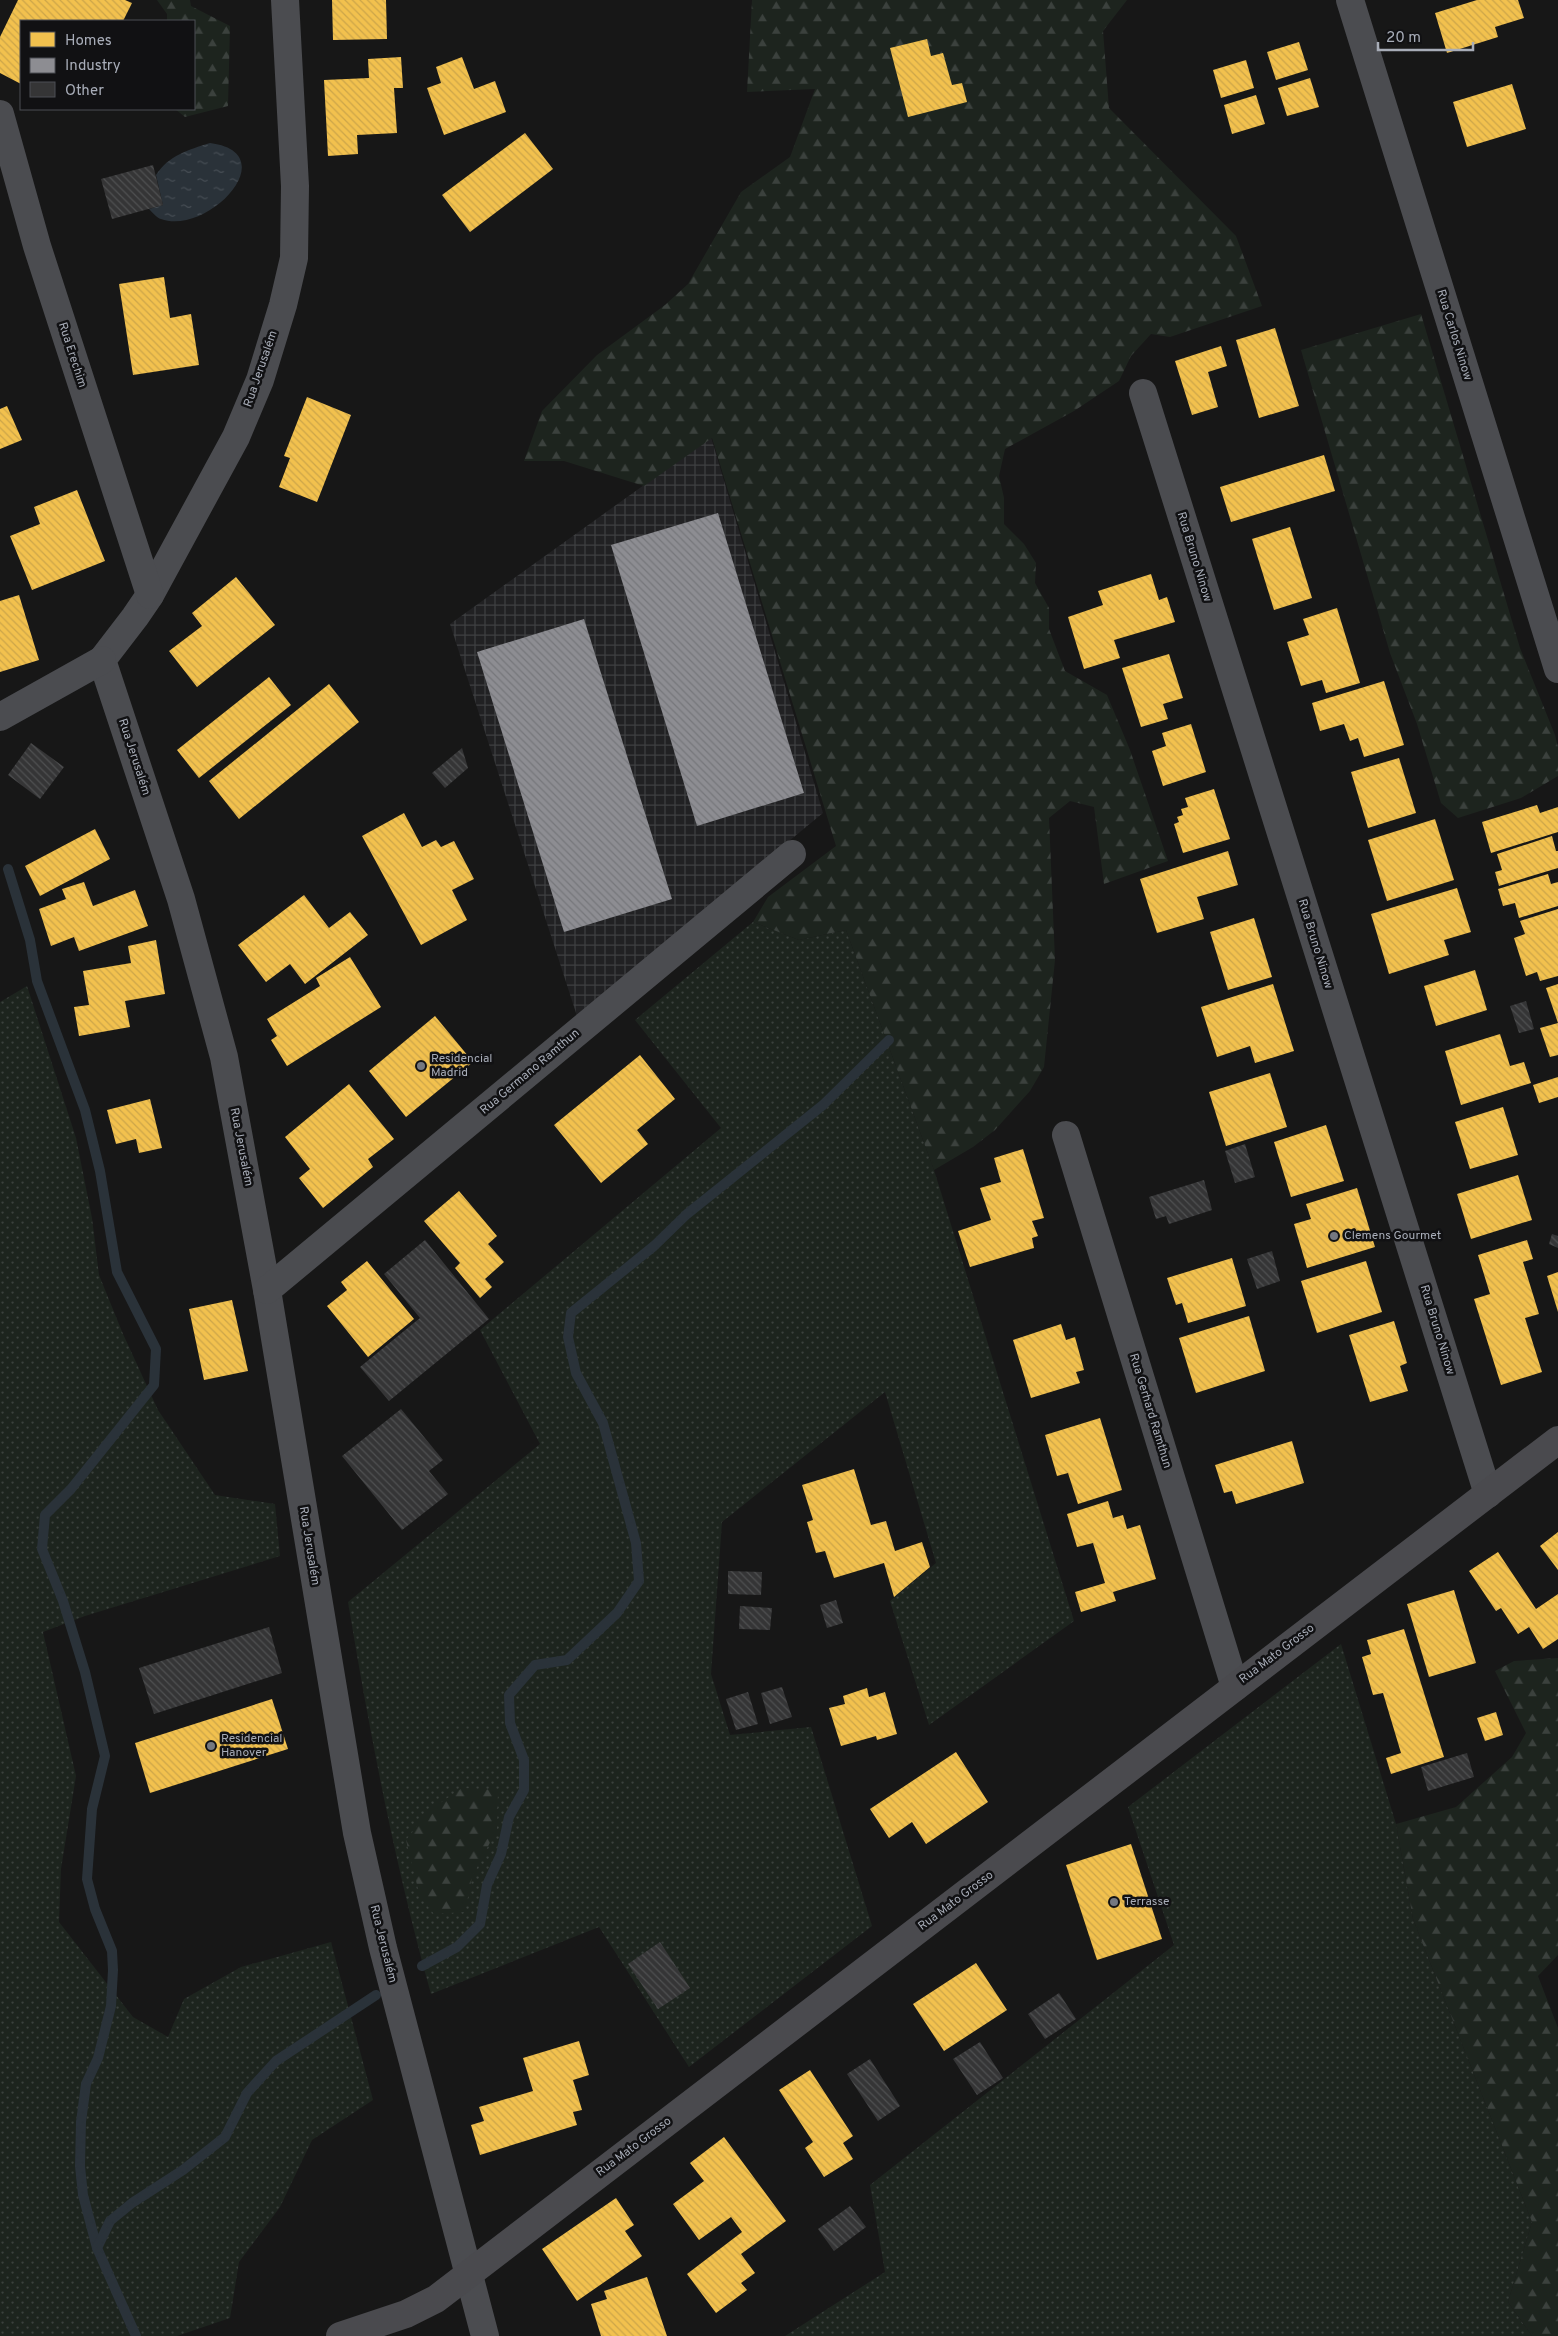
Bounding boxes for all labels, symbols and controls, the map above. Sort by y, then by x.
legend [20,20,195,110]
scale bar [1378,20,1473,52]
text: 20 m [1386,29,1421,48]
text: Homes [65,32,112,51]
text: Industry [65,57,121,76]
text: Other [65,82,104,101]
street label: Rua Carlos Ninow [1433,288,1476,383]
street label: Rua Erechim [54,320,90,390]
street label: Rua Jerusalém [240,329,282,409]
street label: Rua Bruno Ninow [1173,510,1215,604]
street label: Rua Jerusalém [114,717,154,797]
street label: Rua Bruno Ninow [1294,897,1336,991]
street label: Rua Germano Ramthun [477,1026,583,1118]
place label: Residencial Madrid [431,1051,492,1081]
marker: Residencial Madrid [415,1060,427,1072]
street label: Rua Jerusalém [226,1106,256,1188]
place label: Clemens Gourmet [1344,1228,1441,1244]
marker: Clemens Gourmet [1328,1230,1340,1242]
street label: Rua Bruno Ninow [1416,1283,1458,1377]
street label: Rua Gerhard Ramthun [1125,1352,1175,1470]
street label: Rua Jerusalém [295,1505,323,1587]
street label: Rua Mato Grosso [1236,1620,1318,1688]
place label: Residencial Hanover [221,1731,282,1761]
marker: Residencial Hanover [205,1740,217,1752]
street label: Rua Mato Grosso [915,1867,997,1935]
place label: Terrasse [1124,1894,1169,1910]
marker: Terrasse [1108,1896,1120,1908]
street label: Rua Jerusalém [366,1903,400,1985]
street label: Rua Mato Grosso [593,2113,675,2181]

